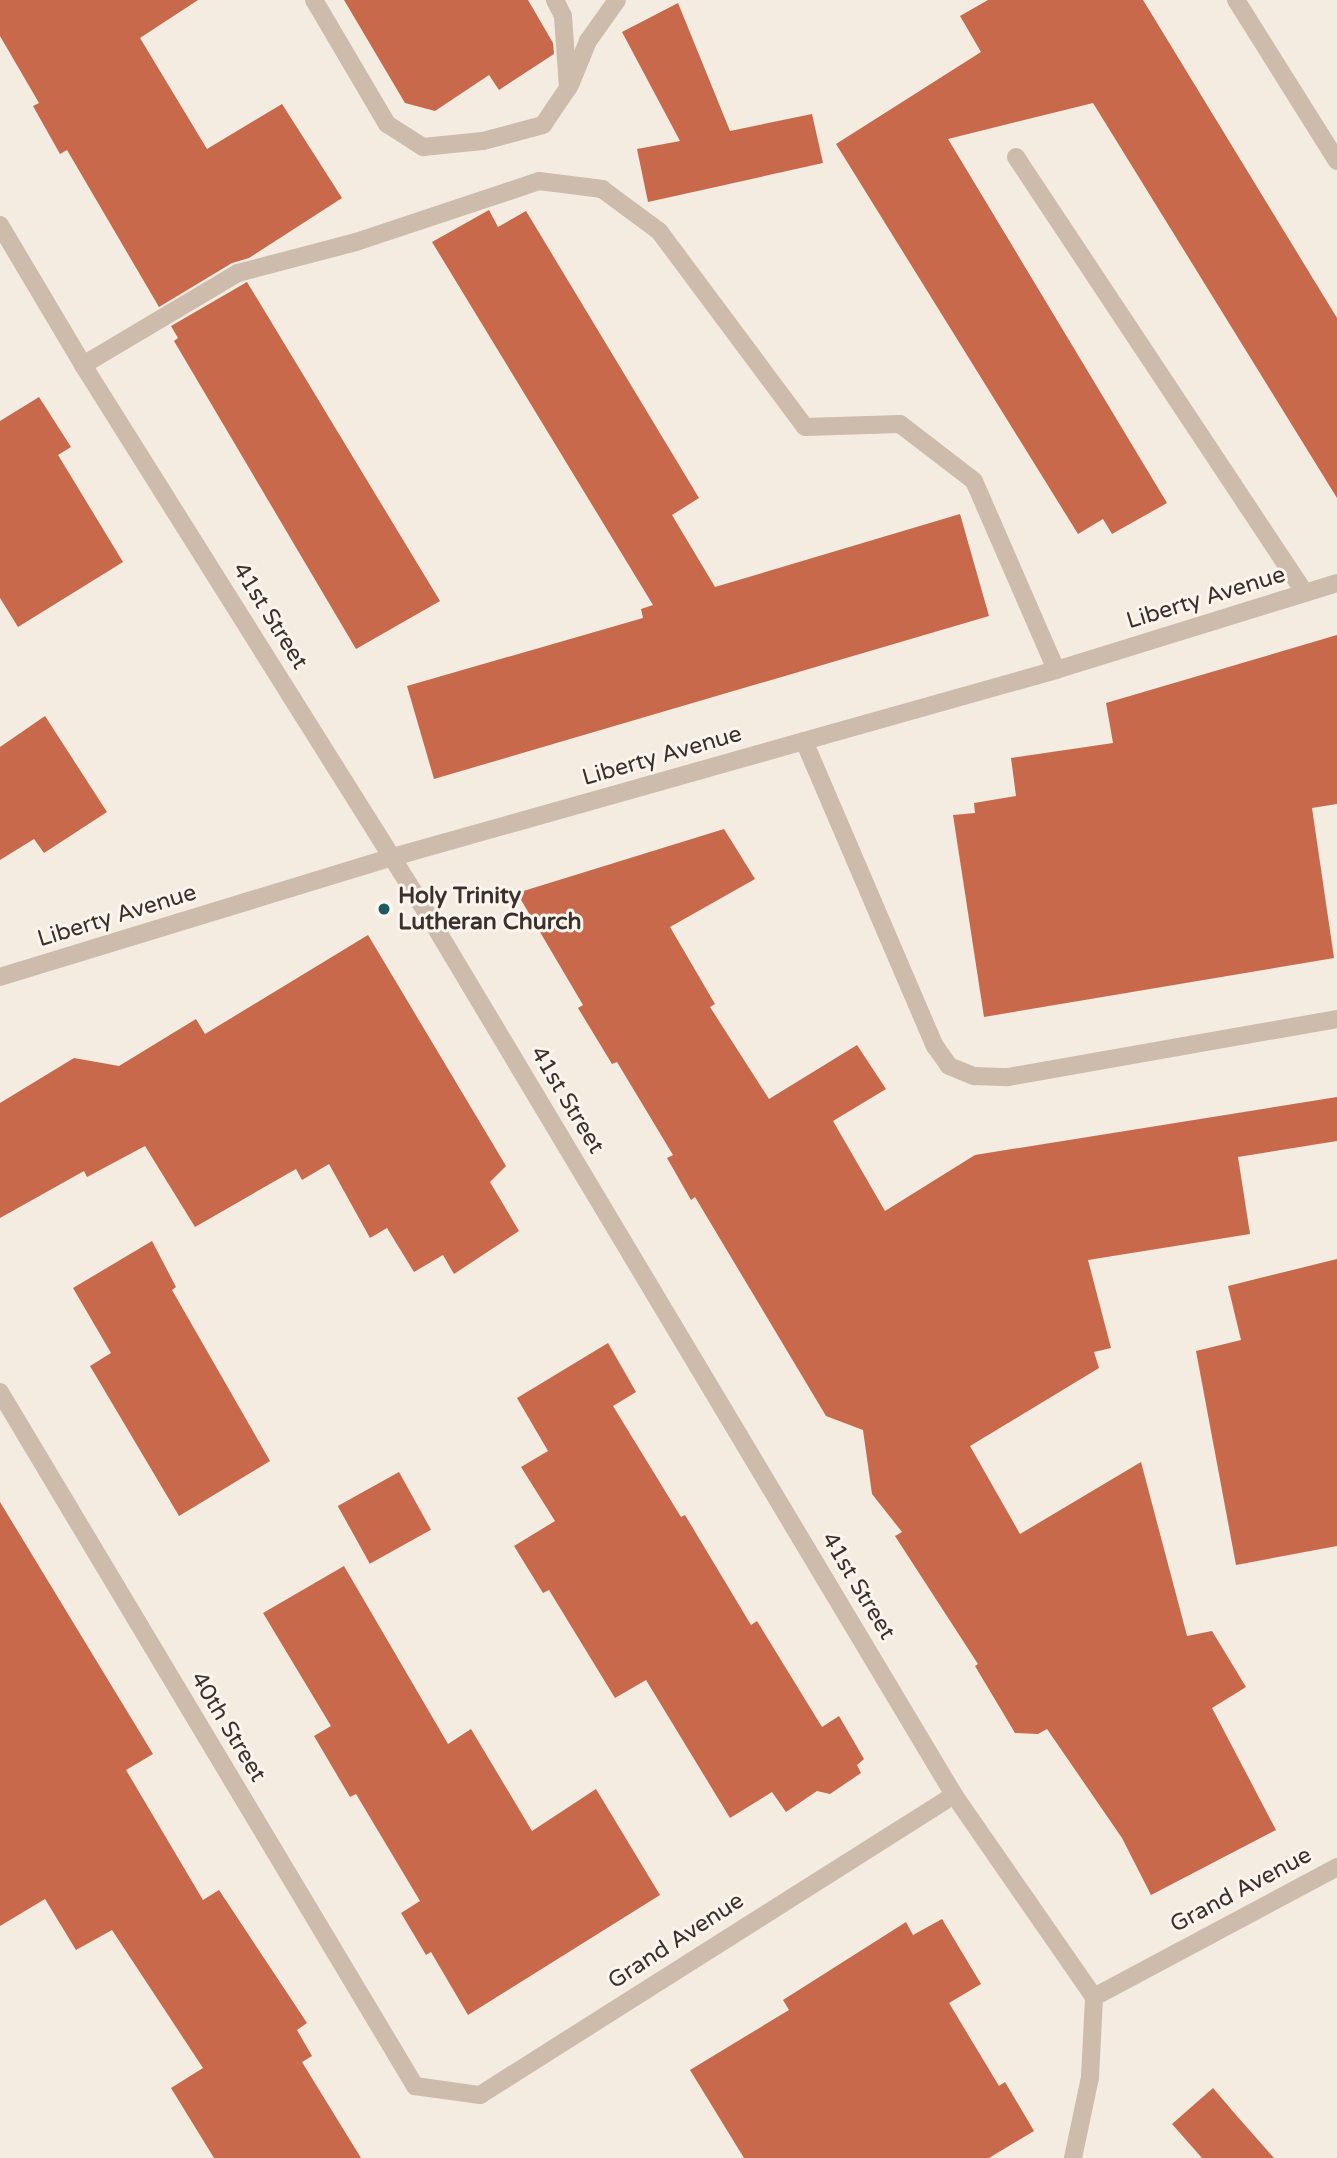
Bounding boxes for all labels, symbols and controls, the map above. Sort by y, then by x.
street label: 41st Street [226,558,314,674]
street label: Liberty Avenue [1123,561,1289,635]
street label: Liberty Avenue [579,720,745,792]
street label: Liberty Avenue [34,879,200,953]
place label: Holy Trinity Lutheran Church [398,882,581,936]
marker: Holy Trinity Lutheran Church [376,901,392,917]
street label: 41st Street [524,1041,610,1159]
street label: 41st Street [815,1527,901,1645]
street label: 40th Street [184,1667,272,1787]
street label: Grand Avenue [1166,1841,1316,1939]
street label: Grand Avenue [603,1887,749,1995]

